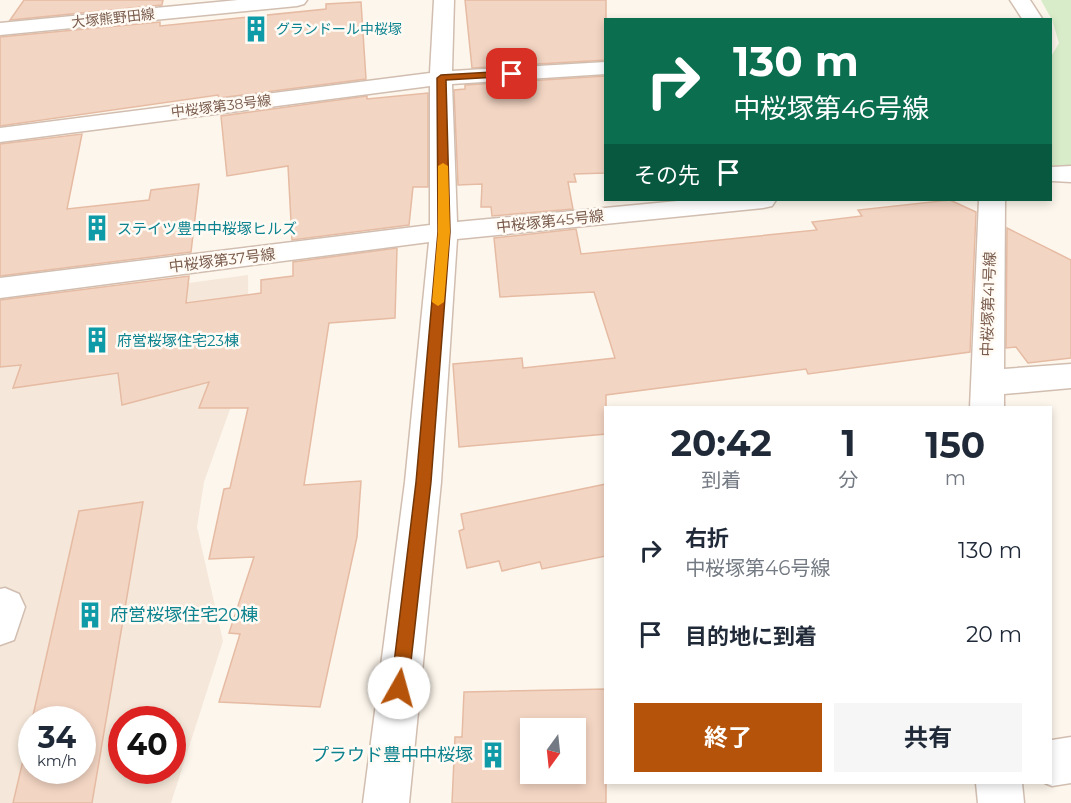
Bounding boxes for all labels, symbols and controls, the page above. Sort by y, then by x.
street label: 大塚熊野田線 [70,5,156,31]
building icon: グランドール中桜塚 [241,14,271,44]
place label: グランドール中桜塚 [276,20,402,38]
text: 130 m [733,35,859,87]
icon: right [634,42,712,120]
pin [486,48,537,99]
icon: arrive [495,57,528,90]
street label: 中桜塚第38号線 [170,91,272,121]
text: 中桜塚第46号線 [733,92,929,125]
icon: arrive [712,156,745,189]
text: その先 [634,162,700,189]
street label: 中桜塚第45号線 [495,206,605,236]
building icon: ステイツ豊中中桜塚ヒルズ [82,213,112,243]
place label: ステイツ豊中中桜塚ヒルズ [117,219,297,238]
street label: 中桜塚第37号線 [168,244,276,276]
street label: 中桜塚第41号線 [977,251,999,357]
building icon: 府営桜塚住宅23棟 [82,325,112,355]
place label: 府営桜塚住宅23棟 [117,331,239,350]
text: 20:42 [671,421,772,465]
text: 1 [842,421,856,465]
text: 150 [925,423,985,467]
text: m [945,466,966,490]
text: 到着 [701,468,741,492]
text: 分 [839,468,859,492]
text: 右折 [685,525,729,552]
icon: right [634,534,667,567]
text: 130 m [958,537,1022,564]
text: 中桜塚第46号線 [685,556,830,580]
building icon: 府営桜塚住宅20棟 [75,600,105,630]
place label: 府営桜塚住宅20棟 [110,604,258,626]
icon: arrive [634,618,667,651]
text: 20 m [966,621,1022,648]
text: 目的地に到着 [685,623,817,650]
position arrow [367,656,431,720]
button: 終了 [634,703,822,772]
button: 共有 [834,703,1022,772]
speed limit sign: 40 [108,706,186,784]
north arrow [520,718,586,784]
map controls [520,718,586,784]
text: 34 [38,719,76,756]
building icon: プラウド豊中中桜塚 [478,740,508,770]
place label: プラウド豊中中桜塚 [311,744,473,766]
text: km/h [37,751,77,770]

